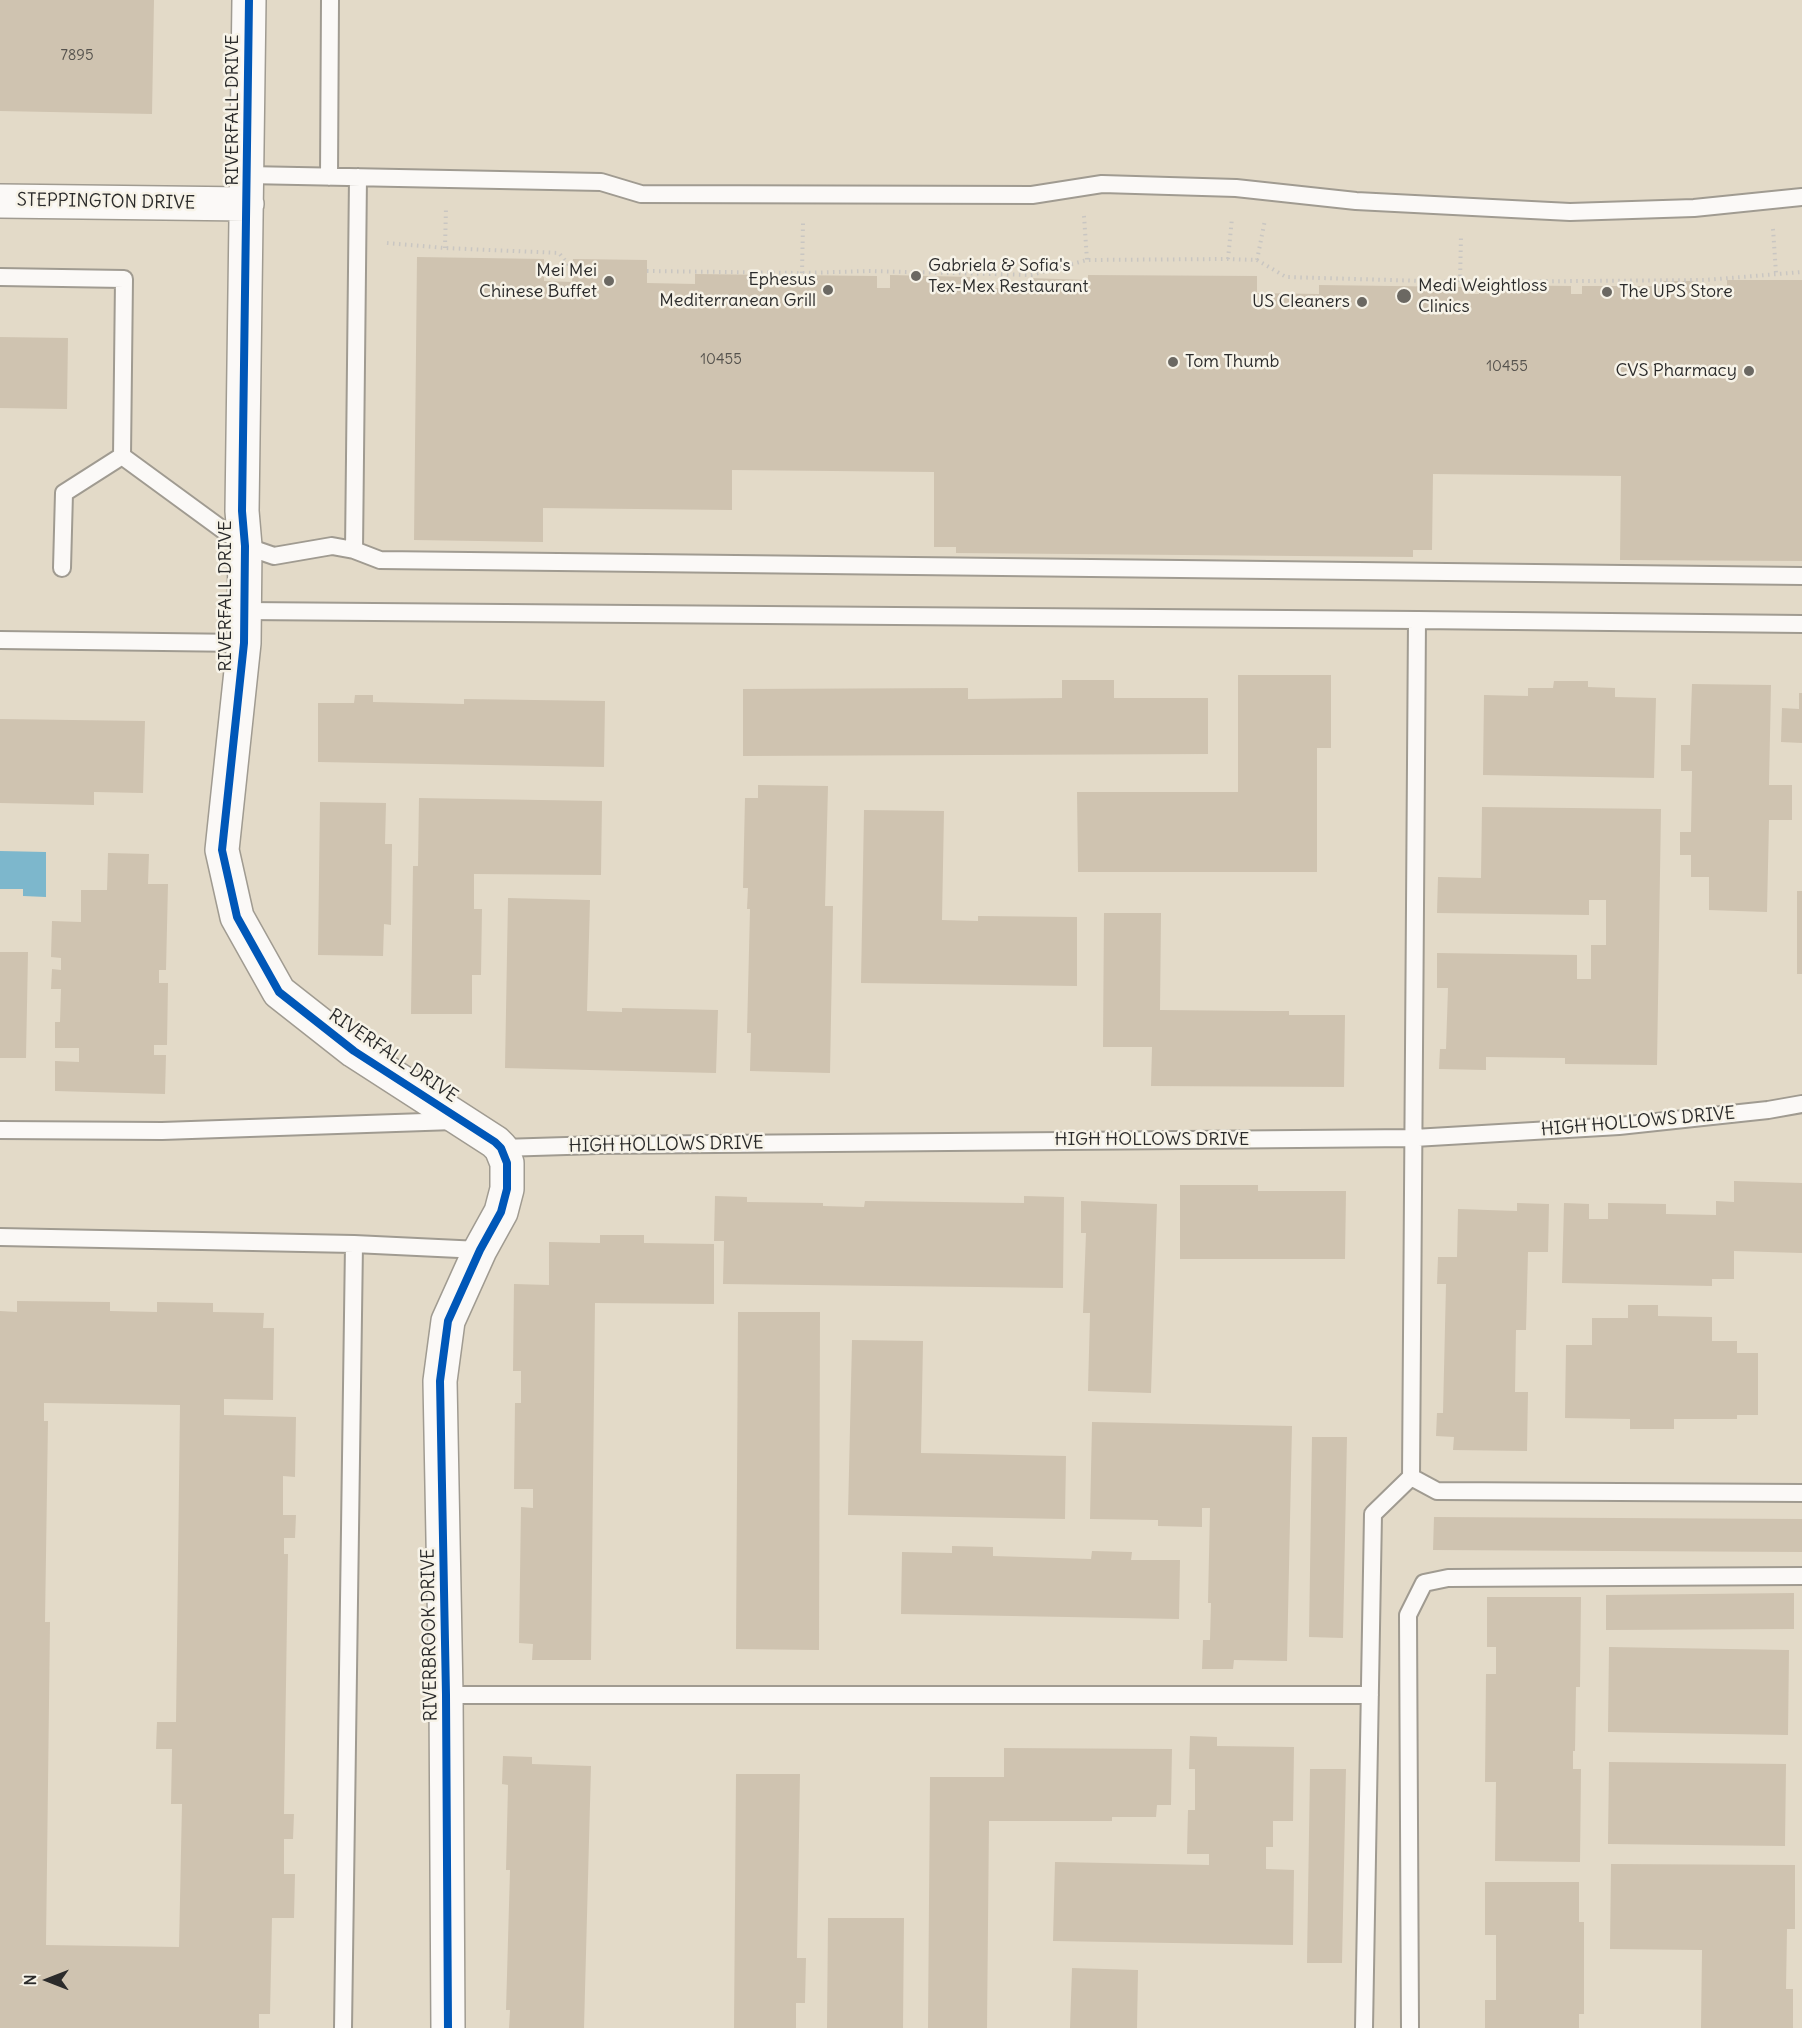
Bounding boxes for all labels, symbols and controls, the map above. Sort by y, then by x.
street label: RIVERFALL DRIVE [222,34,244,186]
house number: 7895 [60,47,94,65]
street label: STEPPINGTON DRIVE [17,190,195,214]
place label: Gabriela & Sofia's Tex-Mex Restaurant [928,255,1089,298]
place label: Mei Mei Chinese Buffet [479,260,597,302]
place label: Ephesus Mediterranean Grill [659,269,816,312]
marker: Gabriela & Sofia's Tex-Mex Restaurant [909,269,923,283]
marker: Mei Mei Chinese Buffet [602,274,616,288]
place label: Medi Weightloss Clinics [1418,275,1547,318]
place label: The UPS Store [1619,281,1733,303]
marker: Ephesus Mediterranean Grill [821,283,835,297]
marker: The UPS Store [1600,285,1614,299]
marker: Medi Weightloss Clinics [1395,287,1413,305]
place label: US Cleaners [1252,291,1350,313]
marker: US Cleaners [1355,295,1369,309]
house number: 10455 [700,351,742,369]
place label: Tom Thumb [1185,351,1279,373]
marker: Tom Thumb [1166,355,1180,369]
house number: 10455 [1486,358,1528,376]
place label: CVS Pharmacy [1615,360,1737,382]
marker: CVS Pharmacy [1742,364,1756,378]
street label: RIVERFALL DRIVE [215,520,237,672]
street label: RIVERFALL DRIVE [324,1005,462,1107]
street label: HIGH HOLLOWS DRIVE [1540,1103,1736,1141]
street label: HIGH HOLLOWS DRIVE [1055,1129,1249,1151]
street label: HIGH HOLLOWS DRIVE [568,1133,764,1157]
street label: RIVERBROOK DRIVE [418,1548,442,1722]
north arrow [18,1950,78,2010]
text: N [20,1974,40,1986]

